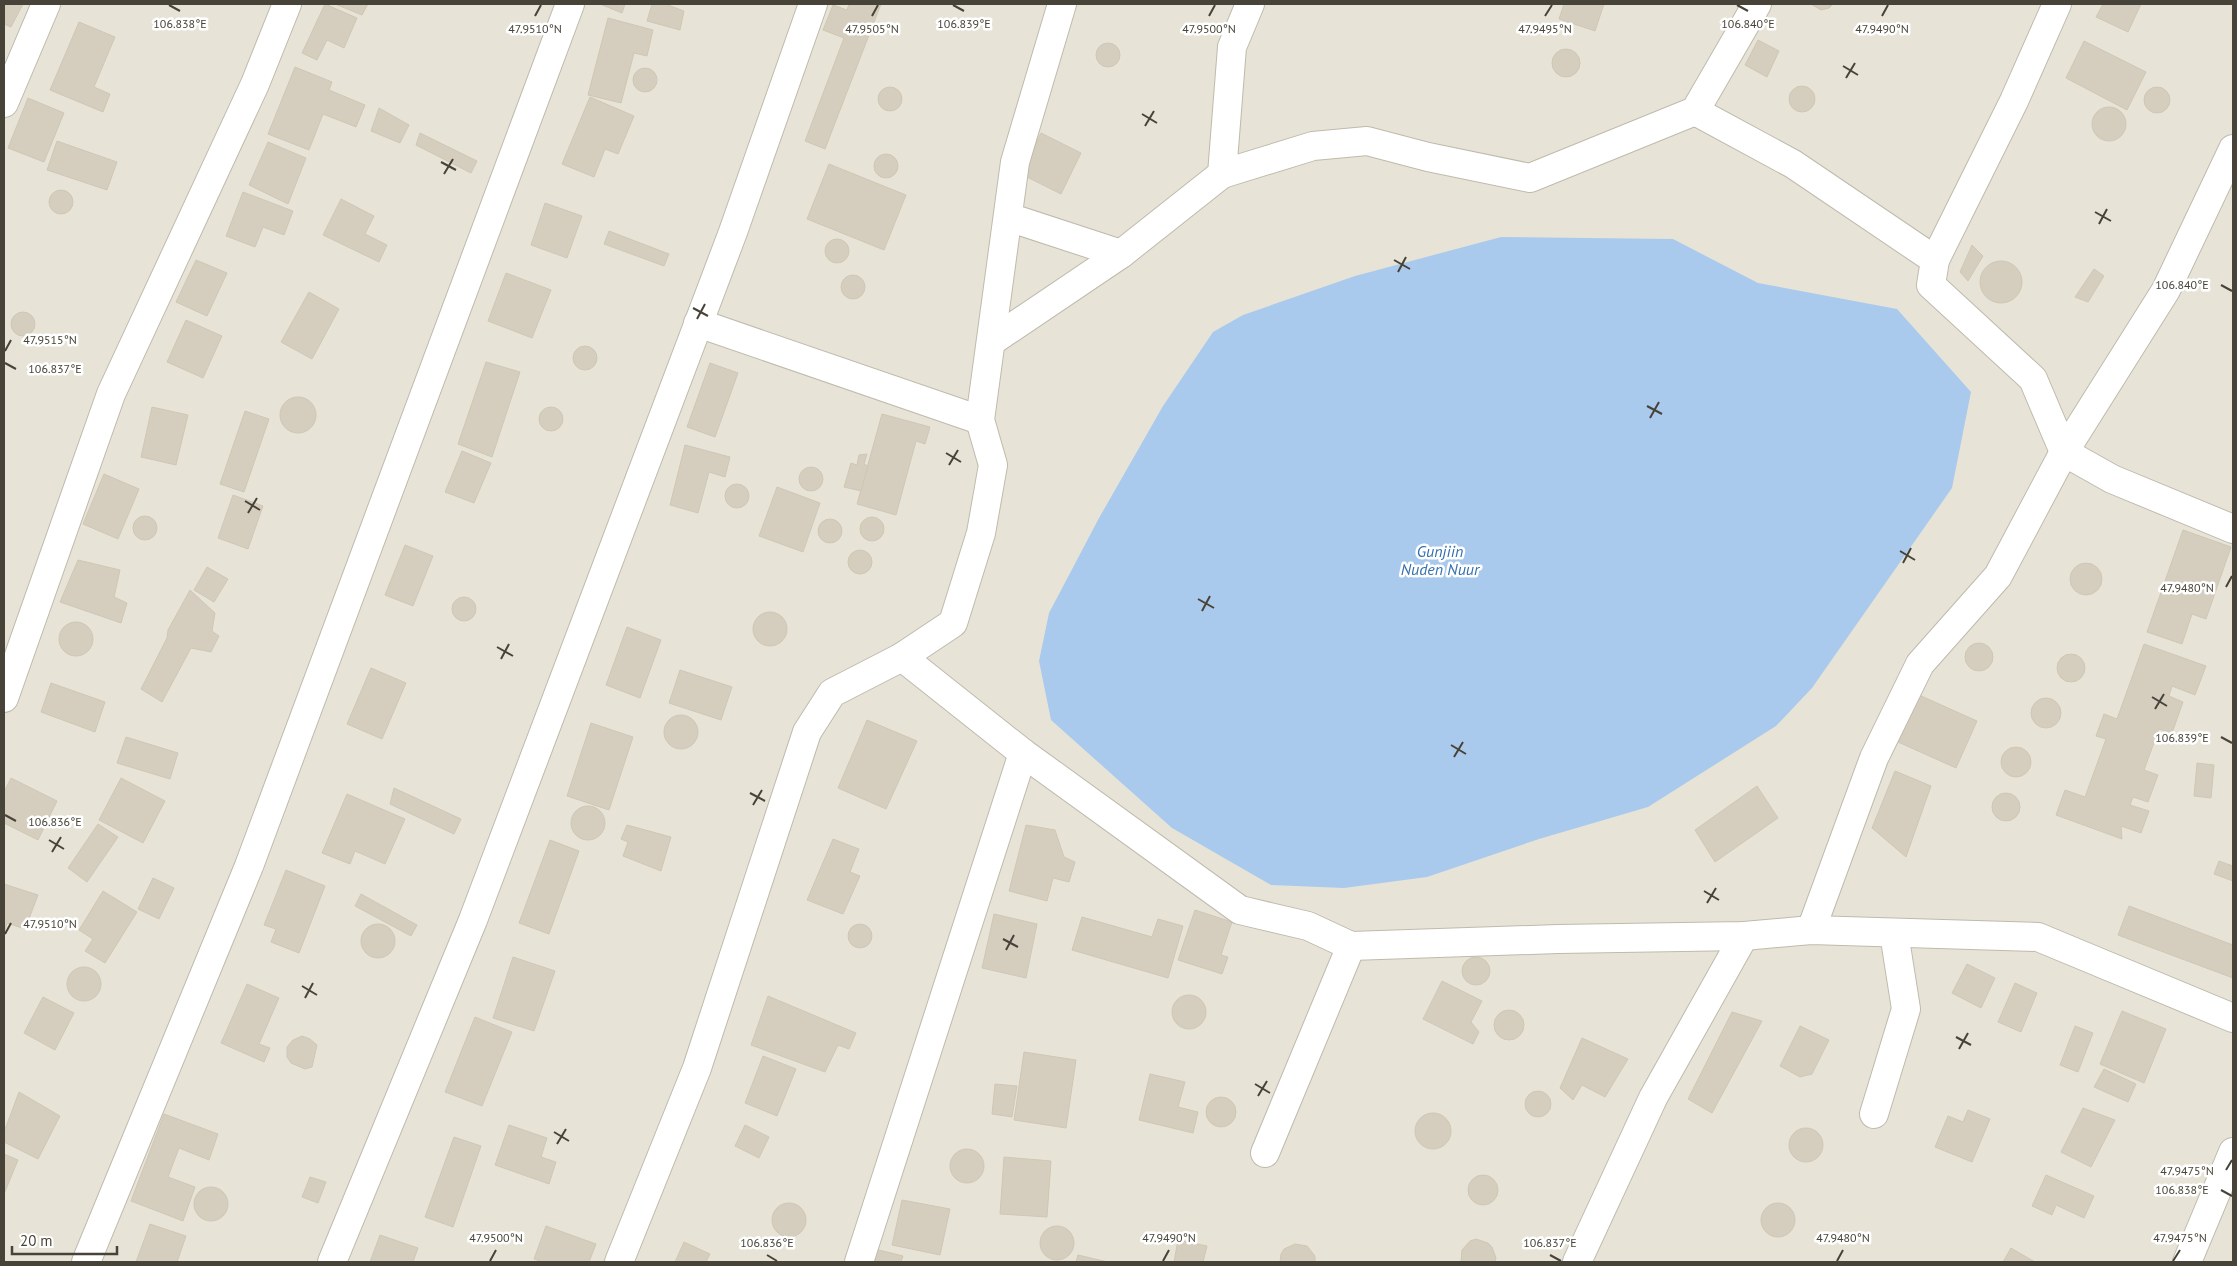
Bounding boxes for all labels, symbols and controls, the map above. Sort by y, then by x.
text: 106.838°E [153,16,207,31]
text: 106.839°E [937,16,991,31]
text: 106.840°E [1721,16,1775,31]
text: 47.9510°N [508,21,562,36]
text: 47.9505°N [845,21,899,36]
text: 47.9500°N [1182,21,1236,36]
text: 47.9495°N [1518,21,1572,36]
text: 47.9490°N [1855,21,1909,36]
text: 106.840°E [2155,277,2209,292]
text: 47.9515°N [23,332,77,347]
text: 106.837°E [28,361,82,376]
water label: Gunjiin Nuden Nuur [1401,541,1481,579]
text: 47.9480°N [2160,580,2214,595]
text: 106.839°E [2155,730,2209,745]
text: 106.836°E [28,814,82,829]
text: 47.9510°N [23,916,77,931]
text: 47.9475°N [2160,1163,2214,1178]
text: 106.838°E [2155,1182,2209,1197]
scale bar [12,1224,118,1256]
text: 47.9500°N [469,1230,523,1245]
text: 47.9490°N [1142,1230,1196,1245]
text: 47.9480°N [1816,1230,1870,1245]
text: 47.9475°N [2153,1230,2207,1245]
text: 20 m [20,1231,53,1250]
text: 106.836°E [740,1235,794,1250]
text: 106.837°E [1523,1235,1577,1250]

